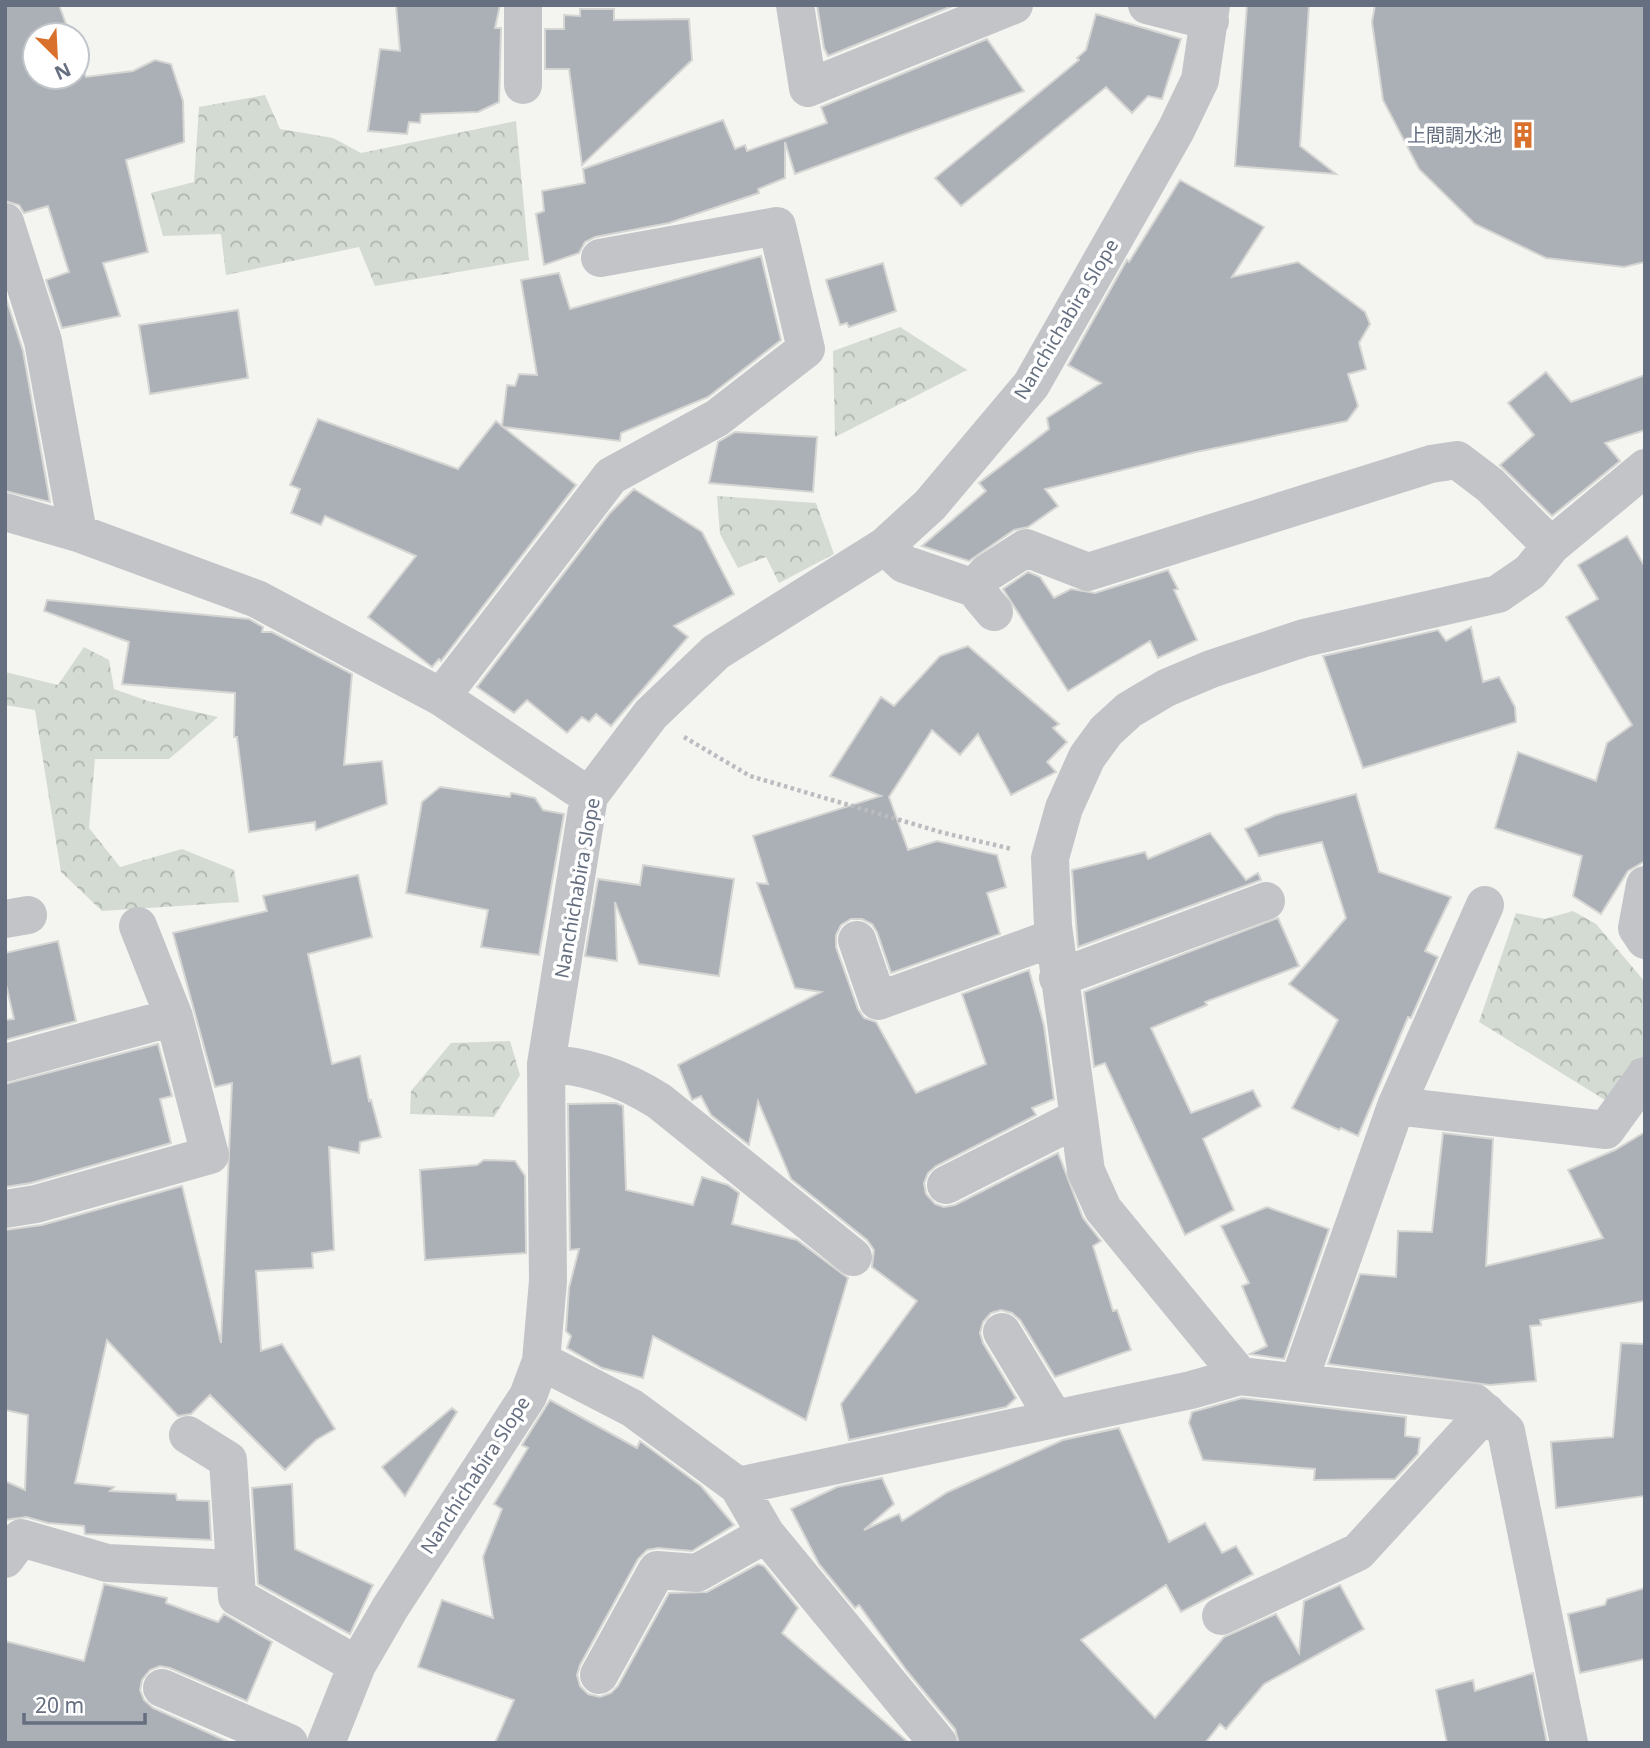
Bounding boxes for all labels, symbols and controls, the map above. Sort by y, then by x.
north arrow [21,21,91,91]
text: N [51,57,75,87]
building icon: 上間調水池 [1508,120,1538,150]
place label: 上間調水池 [1407,122,1502,148]
street label: Nanchichabira Slope [1008,234,1124,404]
street label: Nanchichabira Slope [548,796,606,980]
street label: Nanchichabira Slope [414,1391,536,1559]
scale bar [24,1682,145,1726]
text: 20 m [35,1691,84,1719]

